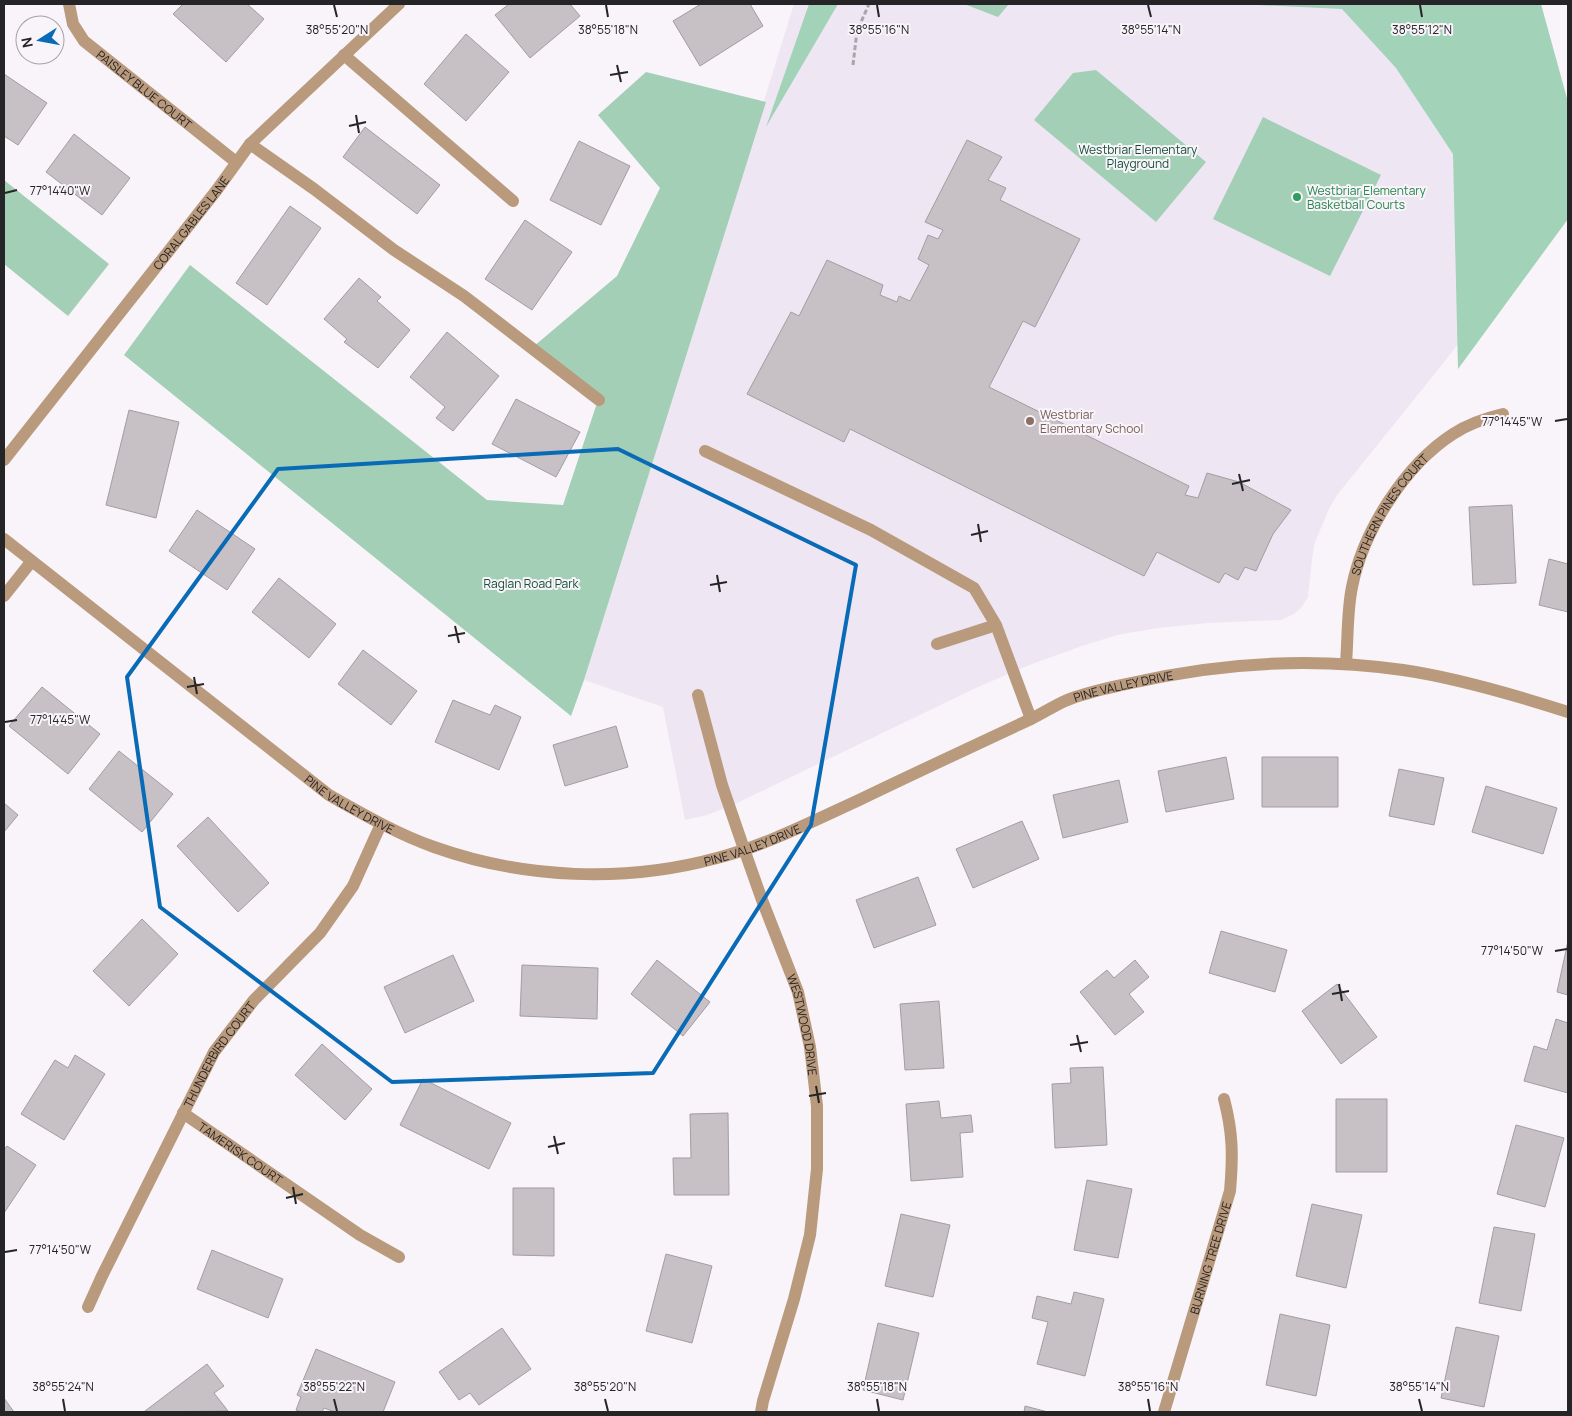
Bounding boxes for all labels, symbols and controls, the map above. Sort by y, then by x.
north arrow [15,15,65,65]
text: 38°55'20"N [306,21,368,38]
text: 38°55'18"N [578,21,638,38]
text: 38°55'16"N [849,21,909,38]
text: 38°55'14"N [1121,21,1181,38]
text: 38°55'12"N [1392,21,1452,38]
text: N [16,36,37,49]
street label: PAISLEY BLUE COURT [93,46,197,133]
park label: Westbriar Elementary Playground [1079,141,1198,172]
street label: CORAL GABLES LANE [149,172,233,273]
text: 77°14'40"W [30,182,91,199]
place label: Westbriar Elementary Basketball Courts [1307,182,1427,213]
marker: Westbriar Elementary Basketball Courts [1291,191,1303,203]
place label: Westbriar Elementary School [1040,406,1143,437]
text: 77°14'45"W [1482,413,1543,430]
marker: Westbriar Elementary School [1024,415,1036,427]
street label: SOUTHERN PINES COURT [1347,449,1433,577]
park label: Raglan Road Park [483,575,580,592]
street label: PINE VALLEY DRIVE [1071,666,1175,706]
text: 77°14'45"W [30,711,91,728]
street label: PINE VALLEY DRIVE [301,771,397,837]
street label: PINE VALLEY DRIVE [702,819,803,870]
text: 77°14'50"W [1481,942,1544,959]
street label: WESTWOOD DRIVE [783,971,822,1077]
street label: THUNDERBIRD COURT [179,997,259,1110]
street label: TAMERISK COURT [195,1118,287,1188]
street label: BURNING TREE DRIVE [1185,1199,1235,1316]
text: 77°14'50"W [29,1241,92,1258]
text: 38°55'24"N [32,1378,94,1395]
text: 38°55'22"N [303,1378,365,1395]
text: 38°55'20"N [574,1378,636,1395]
text: 38°55'18"N [847,1378,907,1395]
text: 38°55'16"N [1118,1378,1178,1395]
text: 38°55'14"N [1389,1378,1449,1395]

